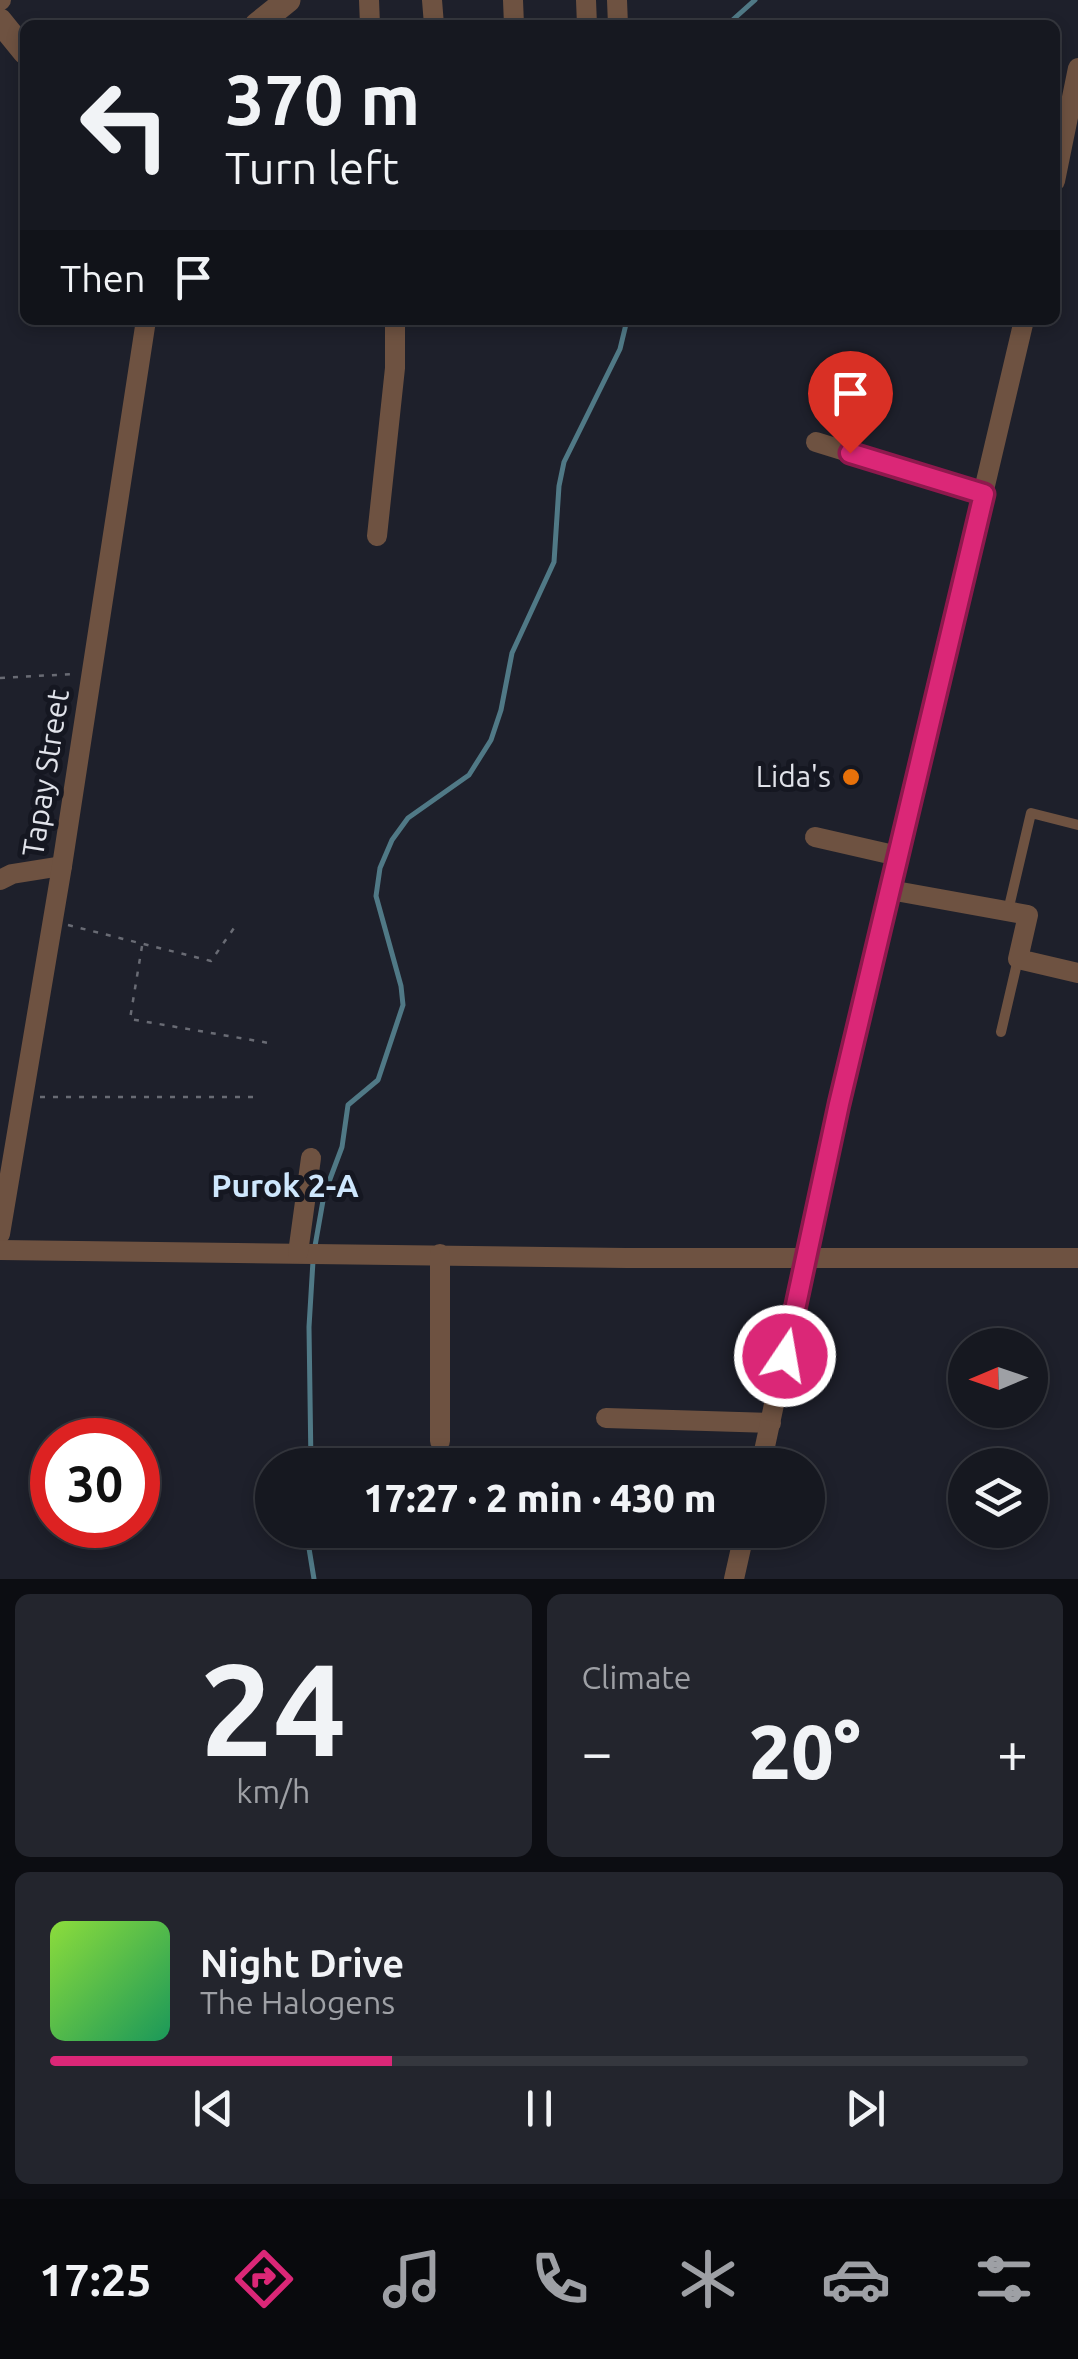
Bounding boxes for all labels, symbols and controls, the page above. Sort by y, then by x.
icon: left [60,60,190,190]
text: 370 m [225,60,420,138]
text: Turn left [225,142,399,193]
icon: arrive [166,250,221,305]
text: Then [60,257,146,299]
pin [808,351,893,454]
icon: arrive [823,366,878,421]
street label: Tapay Street [15,687,75,859]
place label: Lida's [756,759,831,793]
marker: Lida's [840,766,862,788]
district label: Purok 2-A [211,1167,359,1203]
position arrow [733,1304,837,1408]
north arrow [948,1328,1048,1428]
map controls [948,1328,1048,1548]
speed limit sign: 30 [30,1418,160,1548]
button: layers [948,1448,1048,1548]
text: 17:27 · 2 min · 430 m [363,1477,717,1519]
text: 24 [200,1635,347,1781]
text: Climate [582,1659,692,1695]
text: 20° [749,1709,861,1793]
text: − [582,1721,613,1782]
text: + [997,1721,1028,1782]
text: km/h [236,1773,310,1809]
text: Night Drive [200,1942,404,1984]
text: The Halogens [200,1984,395,2020]
icon: previous [186,2081,241,2136]
icon: pause [512,2081,567,2136]
icon: next [838,2081,893,2136]
icon: directions [229,2244,299,2314]
icon: music [377,2244,447,2314]
icon: phone [525,2244,595,2314]
icon: climate [673,2244,743,2314]
icon: car [821,2244,891,2314]
icon: filters [969,2244,1039,2314]
text: 17:25 [39,2254,152,2305]

